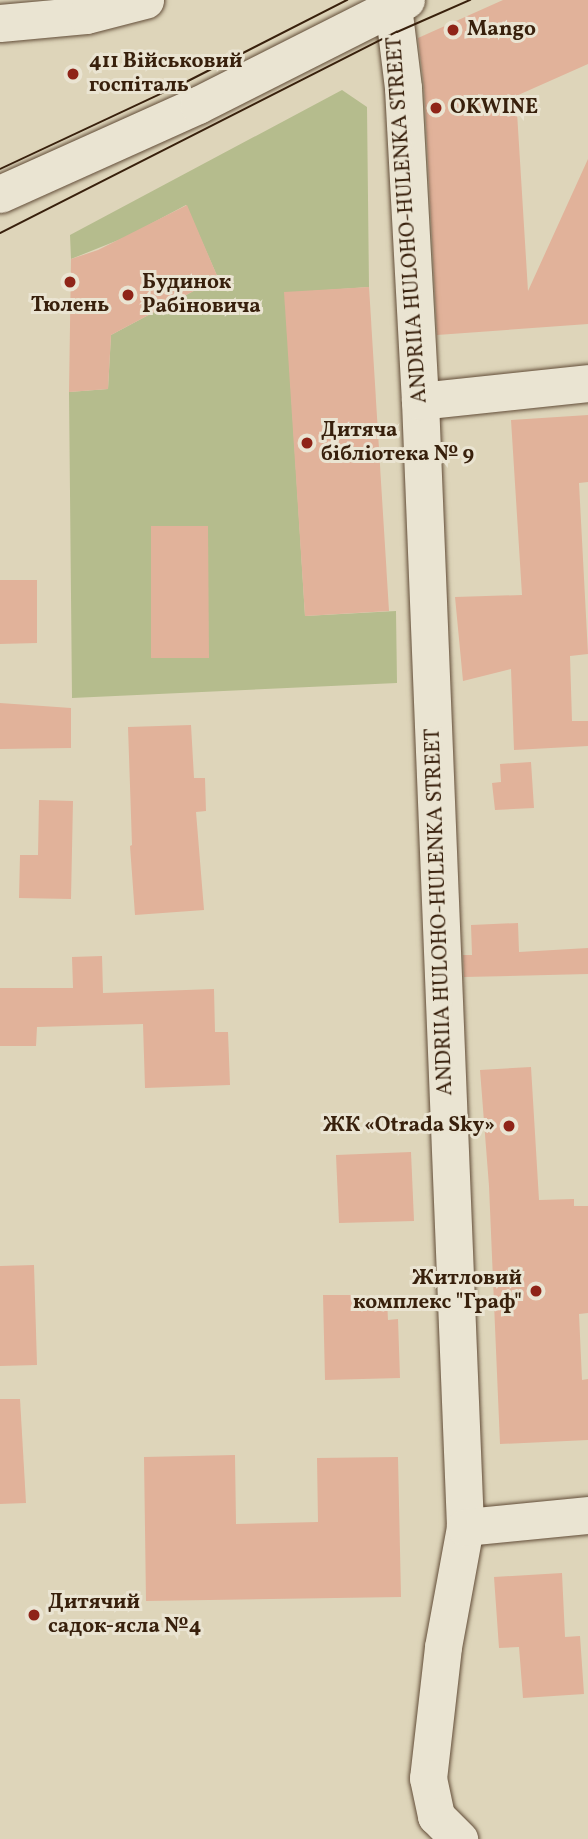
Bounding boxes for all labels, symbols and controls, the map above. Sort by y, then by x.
place label: Mango [467,17,536,43]
marker: Mango [445,22,461,38]
street label: ANDRIIA HULOHO-HULENKA STREET [383,36,433,404]
place label: 411 Військовий госпіталь [89,49,242,99]
marker: 411 Військовий госпіталь [63,64,83,84]
place label: OKWINE [450,95,538,121]
marker: OKWINE [428,100,444,116]
place label: Будинок Рабіновича [142,270,261,320]
marker: Тюлень [62,274,78,290]
marker: Будинок Рабіновича [120,287,136,303]
place label: Тюлень [31,293,109,319]
place label: Дитяча бібліотека № 9 [321,418,474,468]
marker: Дитяча бібліотека № 9 [299,435,315,451]
street label: ANDRIIA HULOHO-HULENKA STREET [421,728,459,1096]
place label: ЖК «Otrada Sky» [323,1113,495,1139]
marker: ЖК «Otrada Sky» [501,1118,517,1134]
place label: Житловий комплекс "Граф" [353,1266,522,1316]
marker: Житловий комплекс "Граф" [528,1283,544,1299]
place label: Дитячий садок-ясла №4 [48,1590,201,1640]
marker: Дитячий садок-ясла №4 [26,1607,42,1623]

